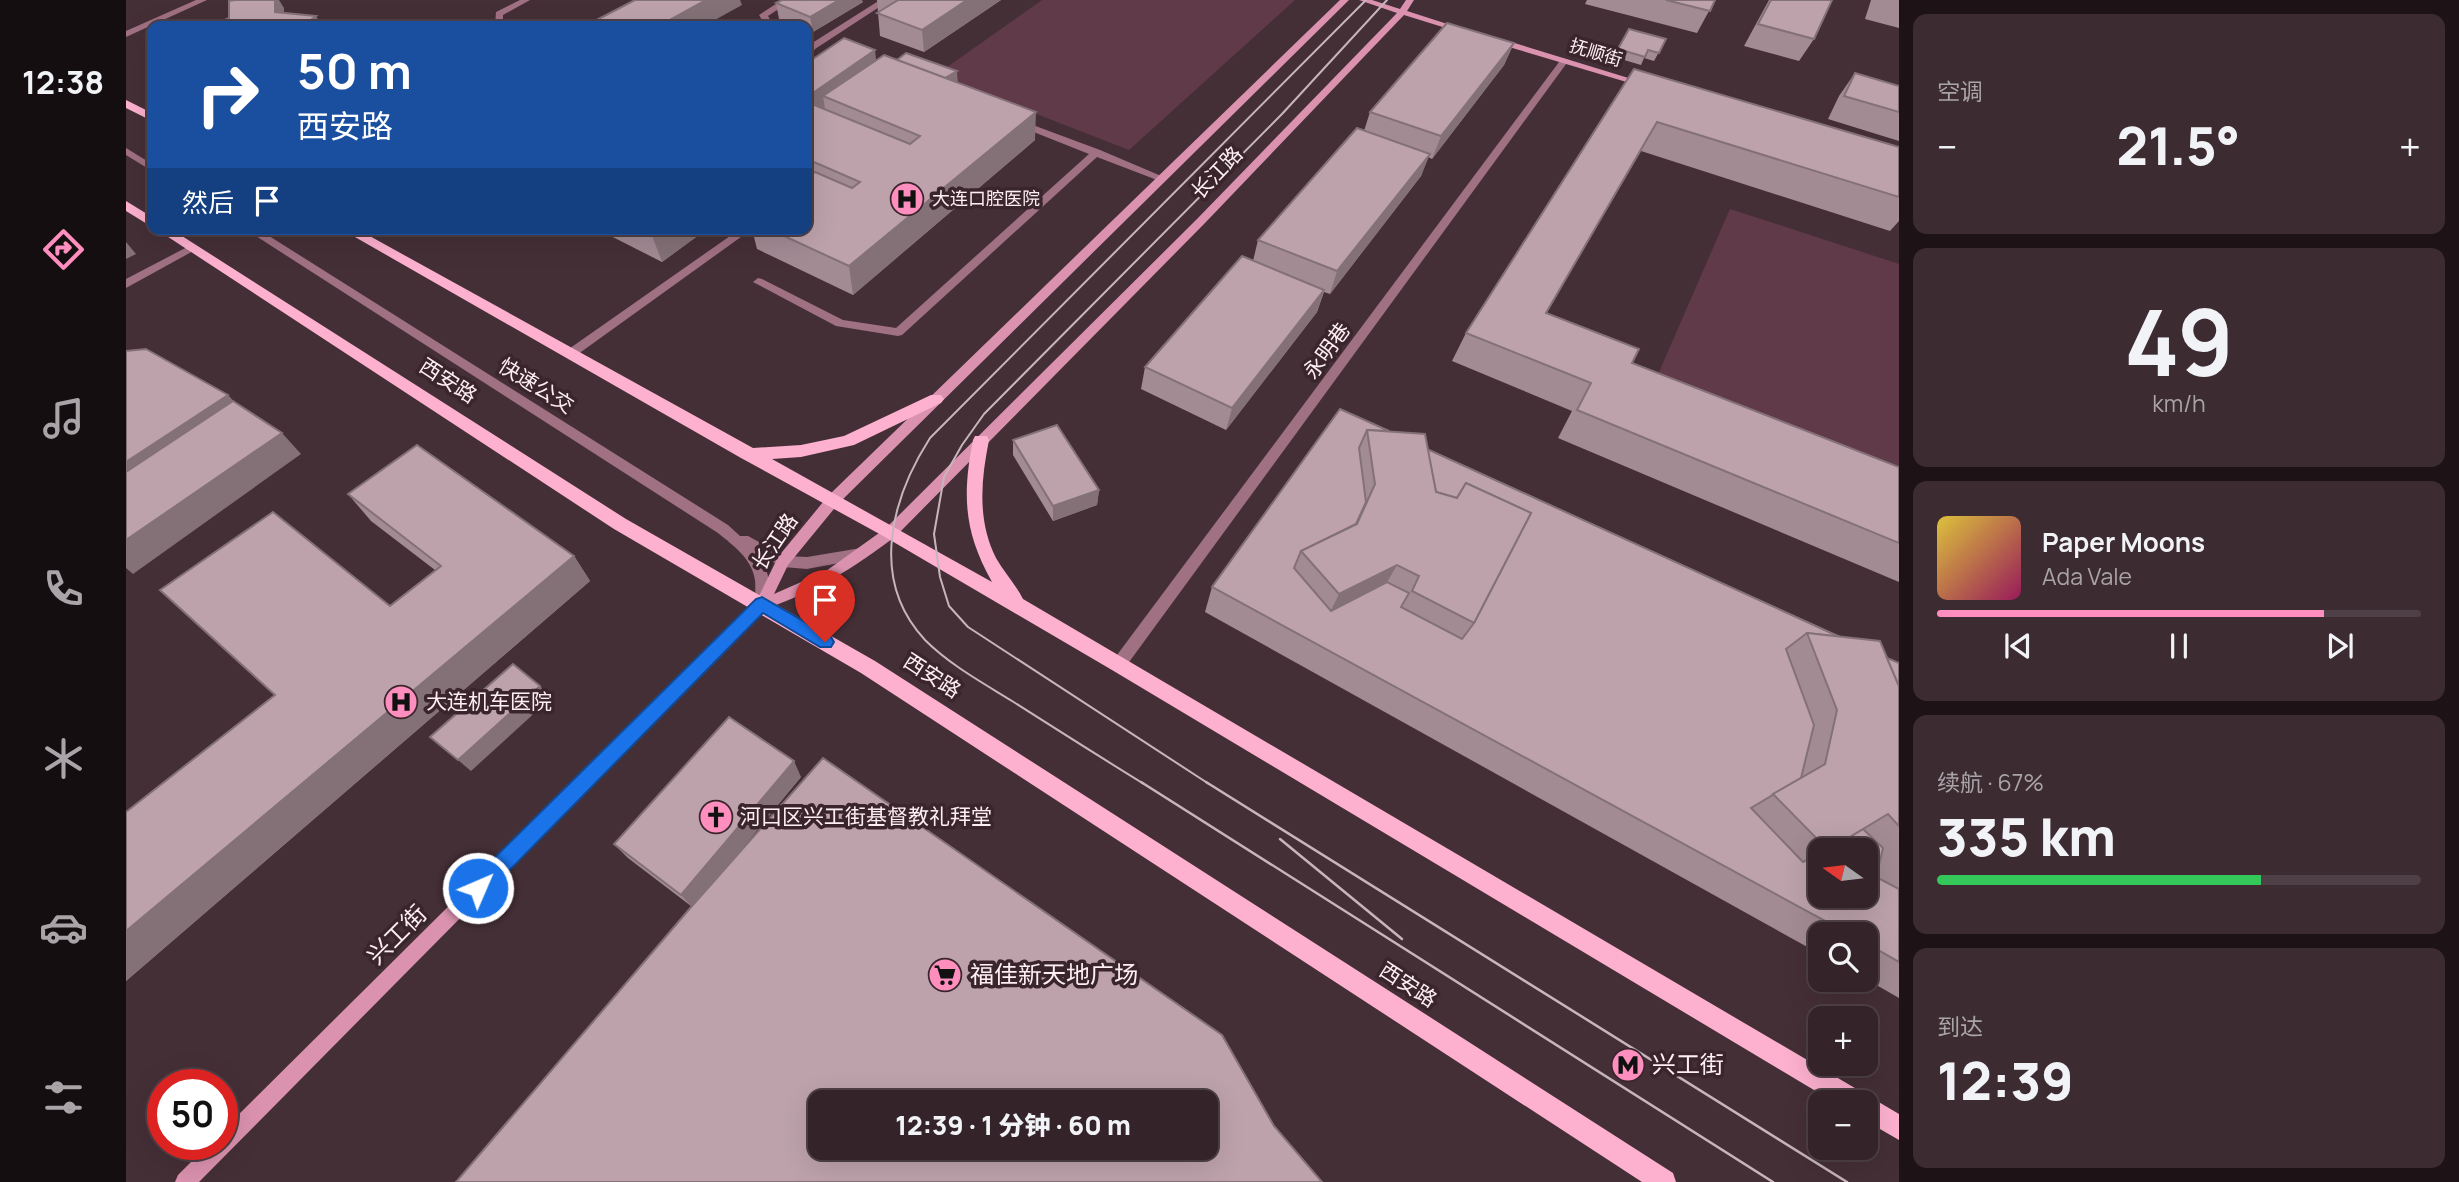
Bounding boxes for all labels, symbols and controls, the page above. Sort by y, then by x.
street label: 抚顺街 [1567,33,1626,71]
text: 50 m [297,37,412,104]
icon: right [182,49,273,140]
text: 12:38 [22,60,104,104]
text: 空调 [1937,75,1983,107]
text: 西安路 [297,104,393,148]
text: 21.5° [2117,110,2240,181]
text: − [1937,120,1958,172]
text: + [2399,120,2421,172]
street label: 长江路 [1184,140,1248,205]
hospital icon: 大连口腔医院 [888,180,926,218]
icon: arrive [248,182,286,220]
text: 然后 [182,184,234,220]
place label: 大连口腔医院 [932,186,1040,210]
icon: directions [39,225,88,274]
text: 49 [2124,279,2234,403]
street label: 永明巷 [1296,317,1356,384]
street label: 西安路 [415,351,483,409]
street label: 快速公交 [493,351,580,419]
text: km/h [2152,387,2206,419]
icon: music [39,394,88,443]
street label: 长江路 [745,507,803,575]
text: Paper Moons [2042,524,2205,560]
text: Ada Vale [2042,560,2132,592]
icon: phone [39,564,88,613]
pin [795,570,855,642]
icon: arrive [806,581,844,619]
icon: previous [1999,627,2037,665]
icon: pause [2160,627,2198,665]
icon: next [2321,627,2359,665]
street label: 西安路 [899,646,967,704]
hospital icon: 大连机车医院 [382,683,420,721]
place label: 大连机车医院 [426,687,552,715]
icon: climate [39,734,88,783]
text: 续航 · 67% [1937,766,2044,798]
church icon: 河口区兴工街基督教礼拜堂 [697,798,735,836]
text: 335 km [1937,801,2116,872]
place label: 河口区兴工街基督教礼拜堂 [740,802,992,830]
north arrow [1808,838,1878,908]
map controls [1808,838,1878,1160]
position arrow [441,851,515,925]
street label: 兴工街 [359,897,433,971]
icon: car [39,903,88,952]
button: search [1808,922,1878,992]
street label: 西安路 [1375,955,1443,1013]
supermarket icon: 福佳新天地广场 [926,956,964,994]
place label: 福佳新天地广场 [970,957,1138,990]
button: + [1808,1006,1878,1076]
text: 到达 [1937,1010,1983,1042]
text: 12:39 [1937,1045,2074,1116]
metro station icon: 兴工街 [1609,1046,1647,1084]
place label: 兴工街 [1652,1047,1724,1080]
speed limit sign: 50 [147,1069,238,1160]
icon: filters [39,1073,88,1122]
button: − [1808,1090,1878,1160]
text: 12:39 · 1 分钟 · 60 m [895,1107,1131,1143]

